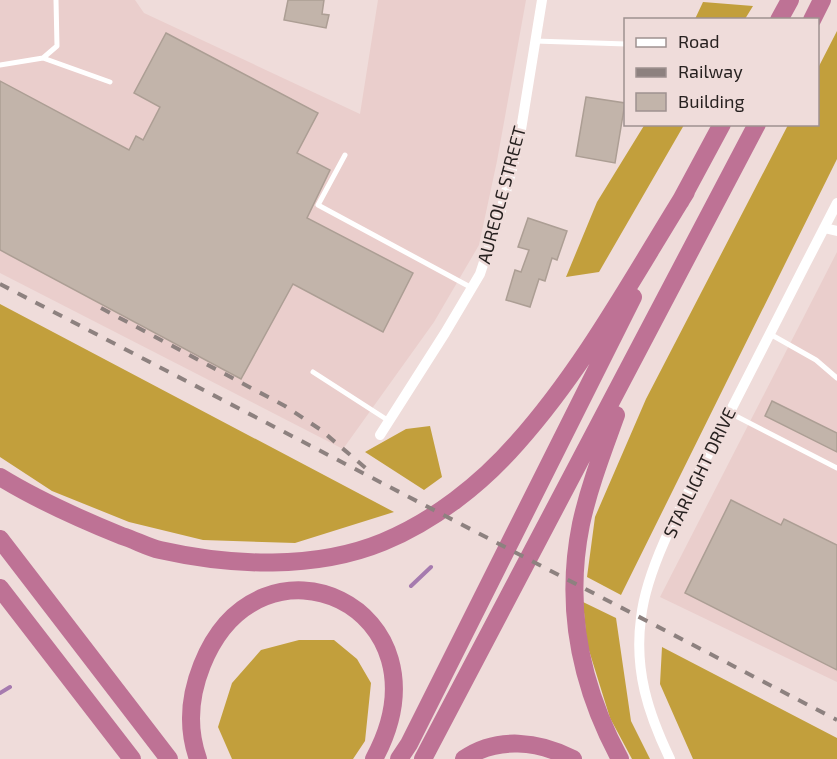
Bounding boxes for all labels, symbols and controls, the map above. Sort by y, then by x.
legend [624,18,819,126]
text: Road [678,30,719,52]
text: Railway [678,60,743,82]
text: Building [678,90,745,112]
street label: AUREOLE STREET [472,123,530,266]
street label: STARLIGHT DRIVE [658,404,740,541]

